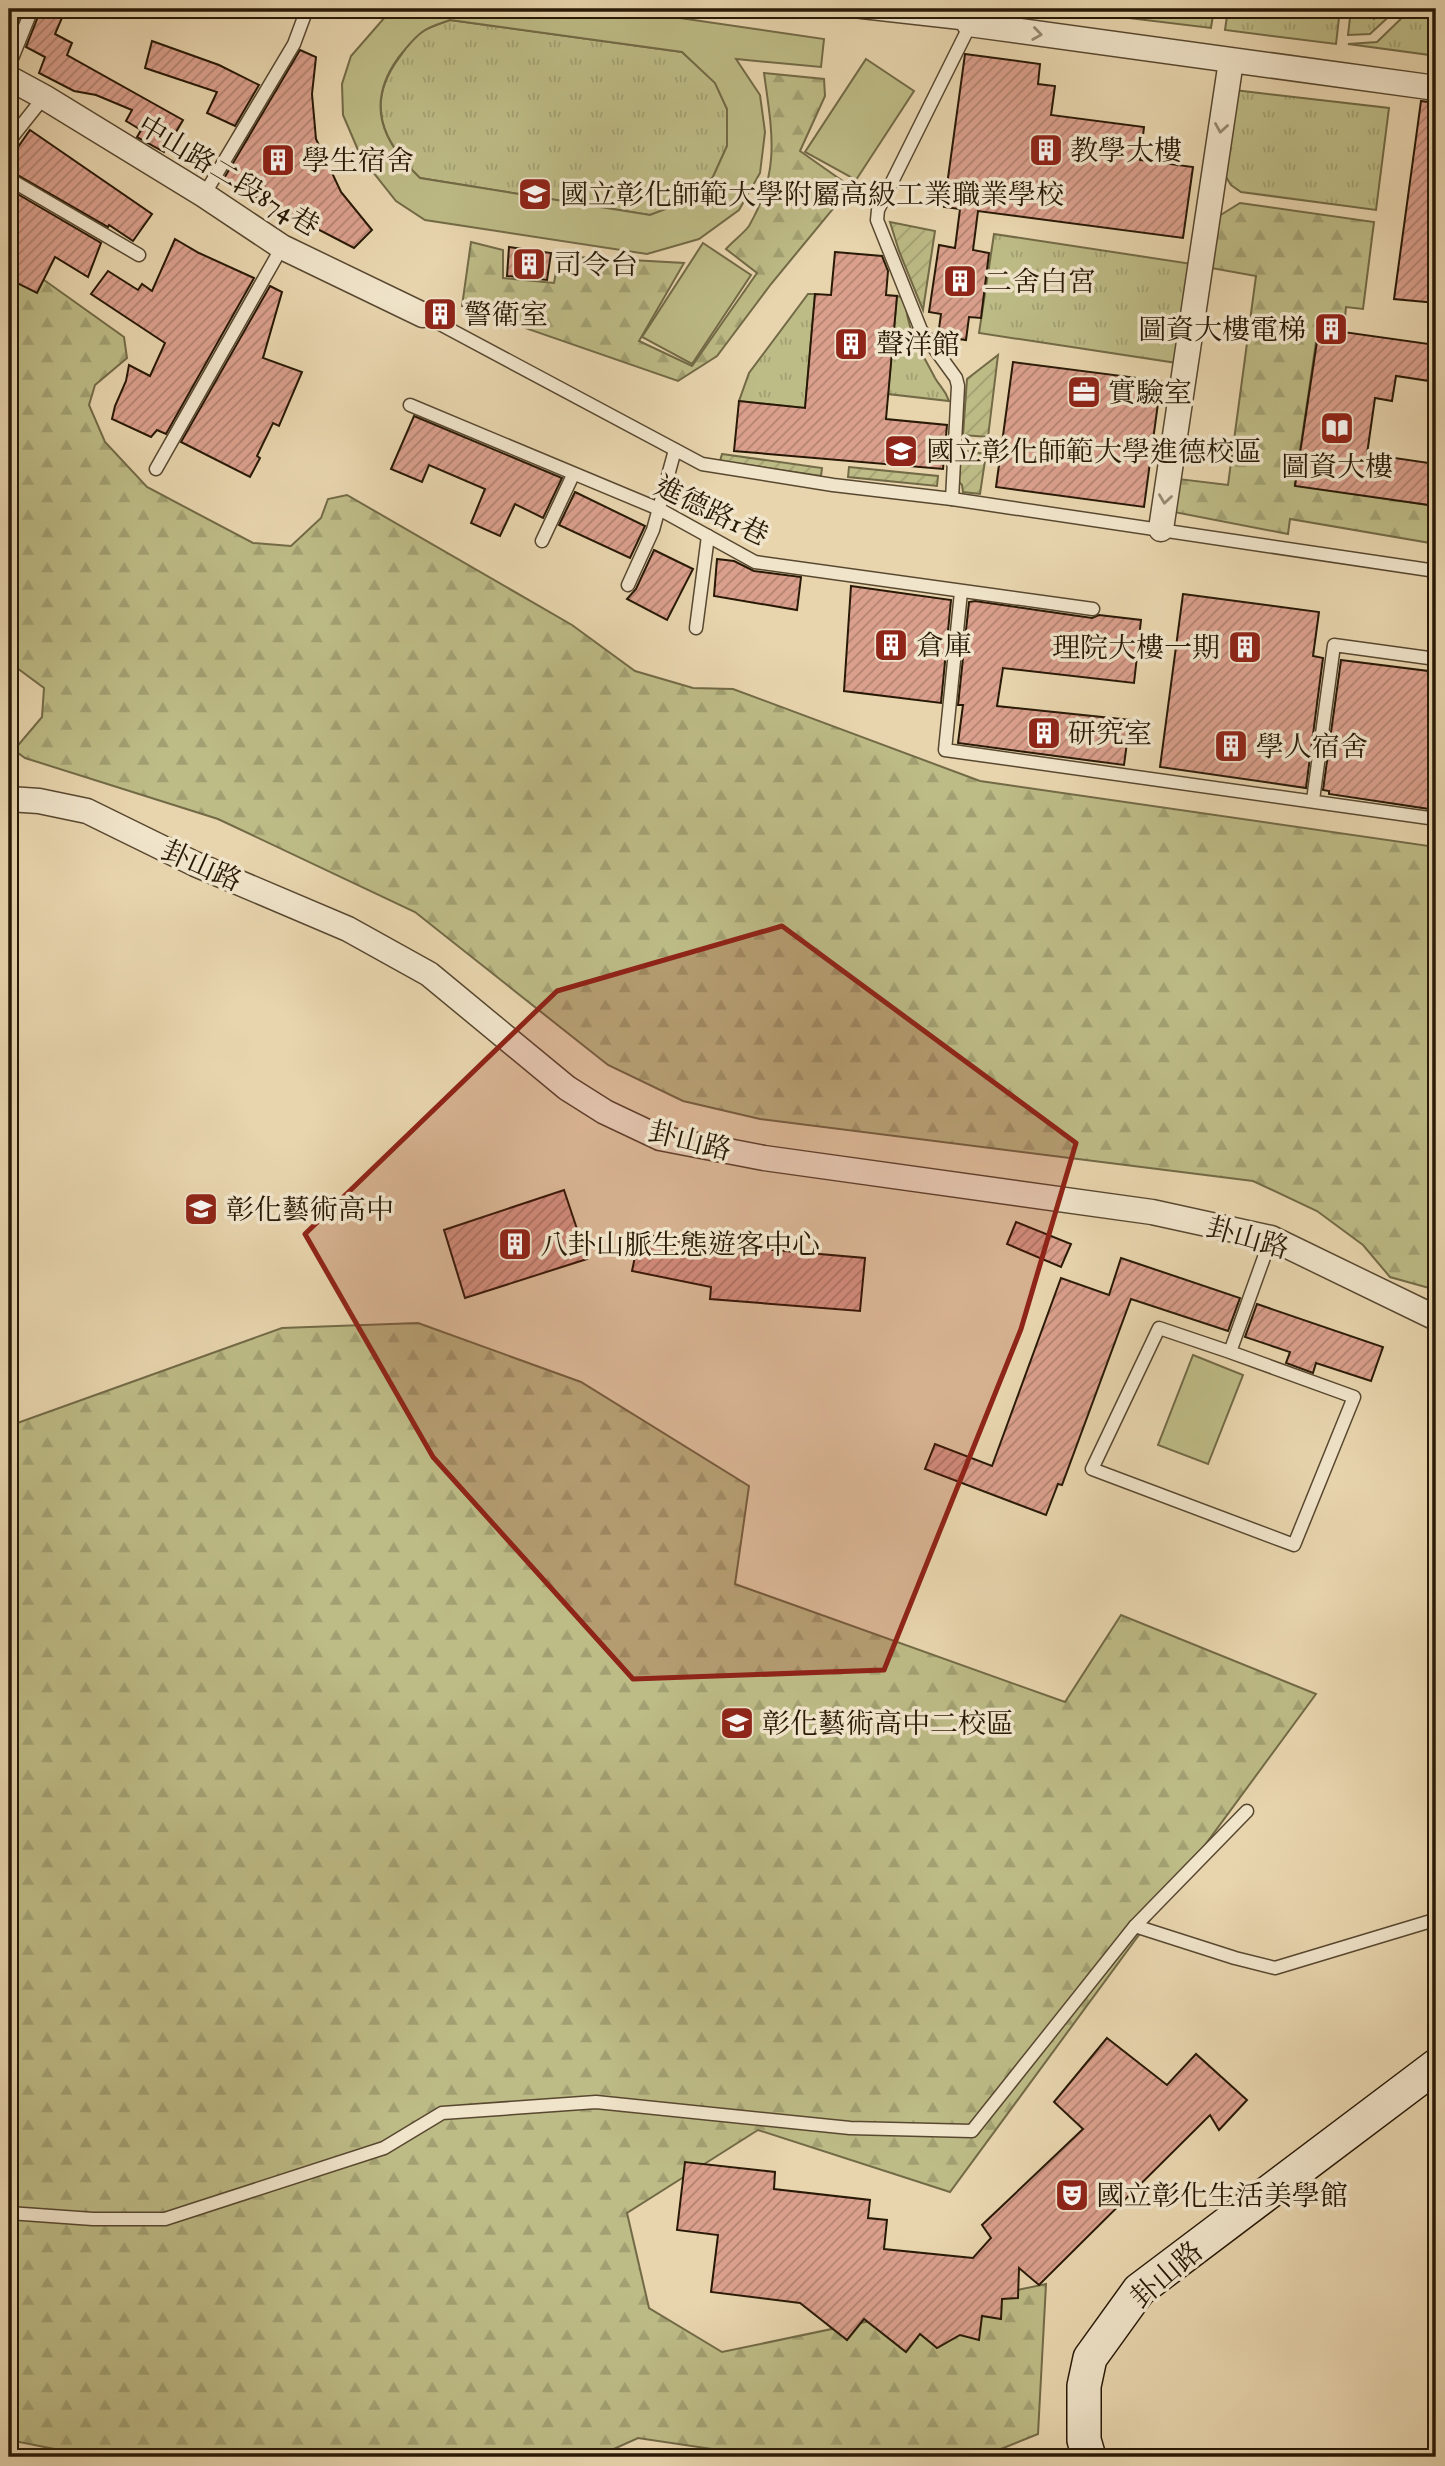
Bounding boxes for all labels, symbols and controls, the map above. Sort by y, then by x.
one-way arrow [1031,26,1043,41]
street label: 中山路二段874巷 [131,109,325,245]
one-way arrow [1214,123,1229,134]
building icon: 教學大樓 [1027,131,1065,169]
place label: 教學大樓 [1070,135,1182,170]
building icon: 學生宿舍 [259,141,297,179]
place label: 學生宿舍 [302,145,414,180]
school or university icon: 國立彰化師範大學附屬高級工業職業學校 [516,175,554,213]
place label: 國立彰化師範大學附屬高級工業職業學校 [560,179,1064,214]
building icon: 司令台 [510,245,548,283]
place label: 司令台 [554,249,638,284]
building icon: 二舍白宮 [941,262,979,300]
place label: 二舍白宮 [984,266,1096,301]
building icon: 警衛室 [421,295,459,333]
place label: 警衛室 [464,299,548,334]
building icon: 圖資大樓電梯 [1312,310,1350,348]
place label: 圖資大樓電梯 [1138,314,1306,349]
building icon: 聲洋館 [832,325,870,363]
place label: 聲洋館 [876,329,960,364]
office icon: 實驗室 [1065,373,1103,411]
place label: 實驗室 [1108,377,1192,412]
library icon: 圖資大樓 [1318,409,1356,447]
school or university icon: 國立彰化師範大學進德校區 [882,432,920,470]
place label: 國立彰化師範大學進德校區 [926,436,1262,471]
place label: 圖資大樓 [1281,451,1393,486]
street label: 進德路1巷 [648,470,774,555]
one-way arrow [1158,493,1173,505]
building icon: 倉庫 [872,626,910,664]
building icon: 理院大樓一期 [1226,628,1264,666]
place label: 倉庫 [916,630,972,665]
place label: 理院大樓一期 [1052,632,1220,667]
building icon: 研究室 [1025,714,1063,752]
place label: 研究室 [1068,718,1152,753]
building icon: 學人宿舍 [1212,727,1250,765]
place label: 學人宿舍 [1256,731,1368,766]
street label: 卦山路 [155,834,246,900]
street label: 卦山路 [644,1115,734,1170]
school or university icon: 彰化藝術高中 [182,1190,220,1228]
place label: 彰化藝術高中 [226,1194,394,1229]
street label: 卦山路 [1202,1211,1293,1268]
building icon: 八卦山脈生態遊客中心 [496,1225,534,1263]
place label: 八卦山脈生態遊客中心 [540,1229,820,1264]
school or university icon: 彰化藝術高中二校區 [718,1704,756,1742]
place label: 彰化藝術高中二校區 [762,1708,1014,1743]
theatre icon: 國立彰化生活美學館 [1053,2176,1091,2214]
place label: 國立彰化生活美學館 [1096,2180,1348,2215]
street label: 卦山路 [1124,2235,1211,2317]

